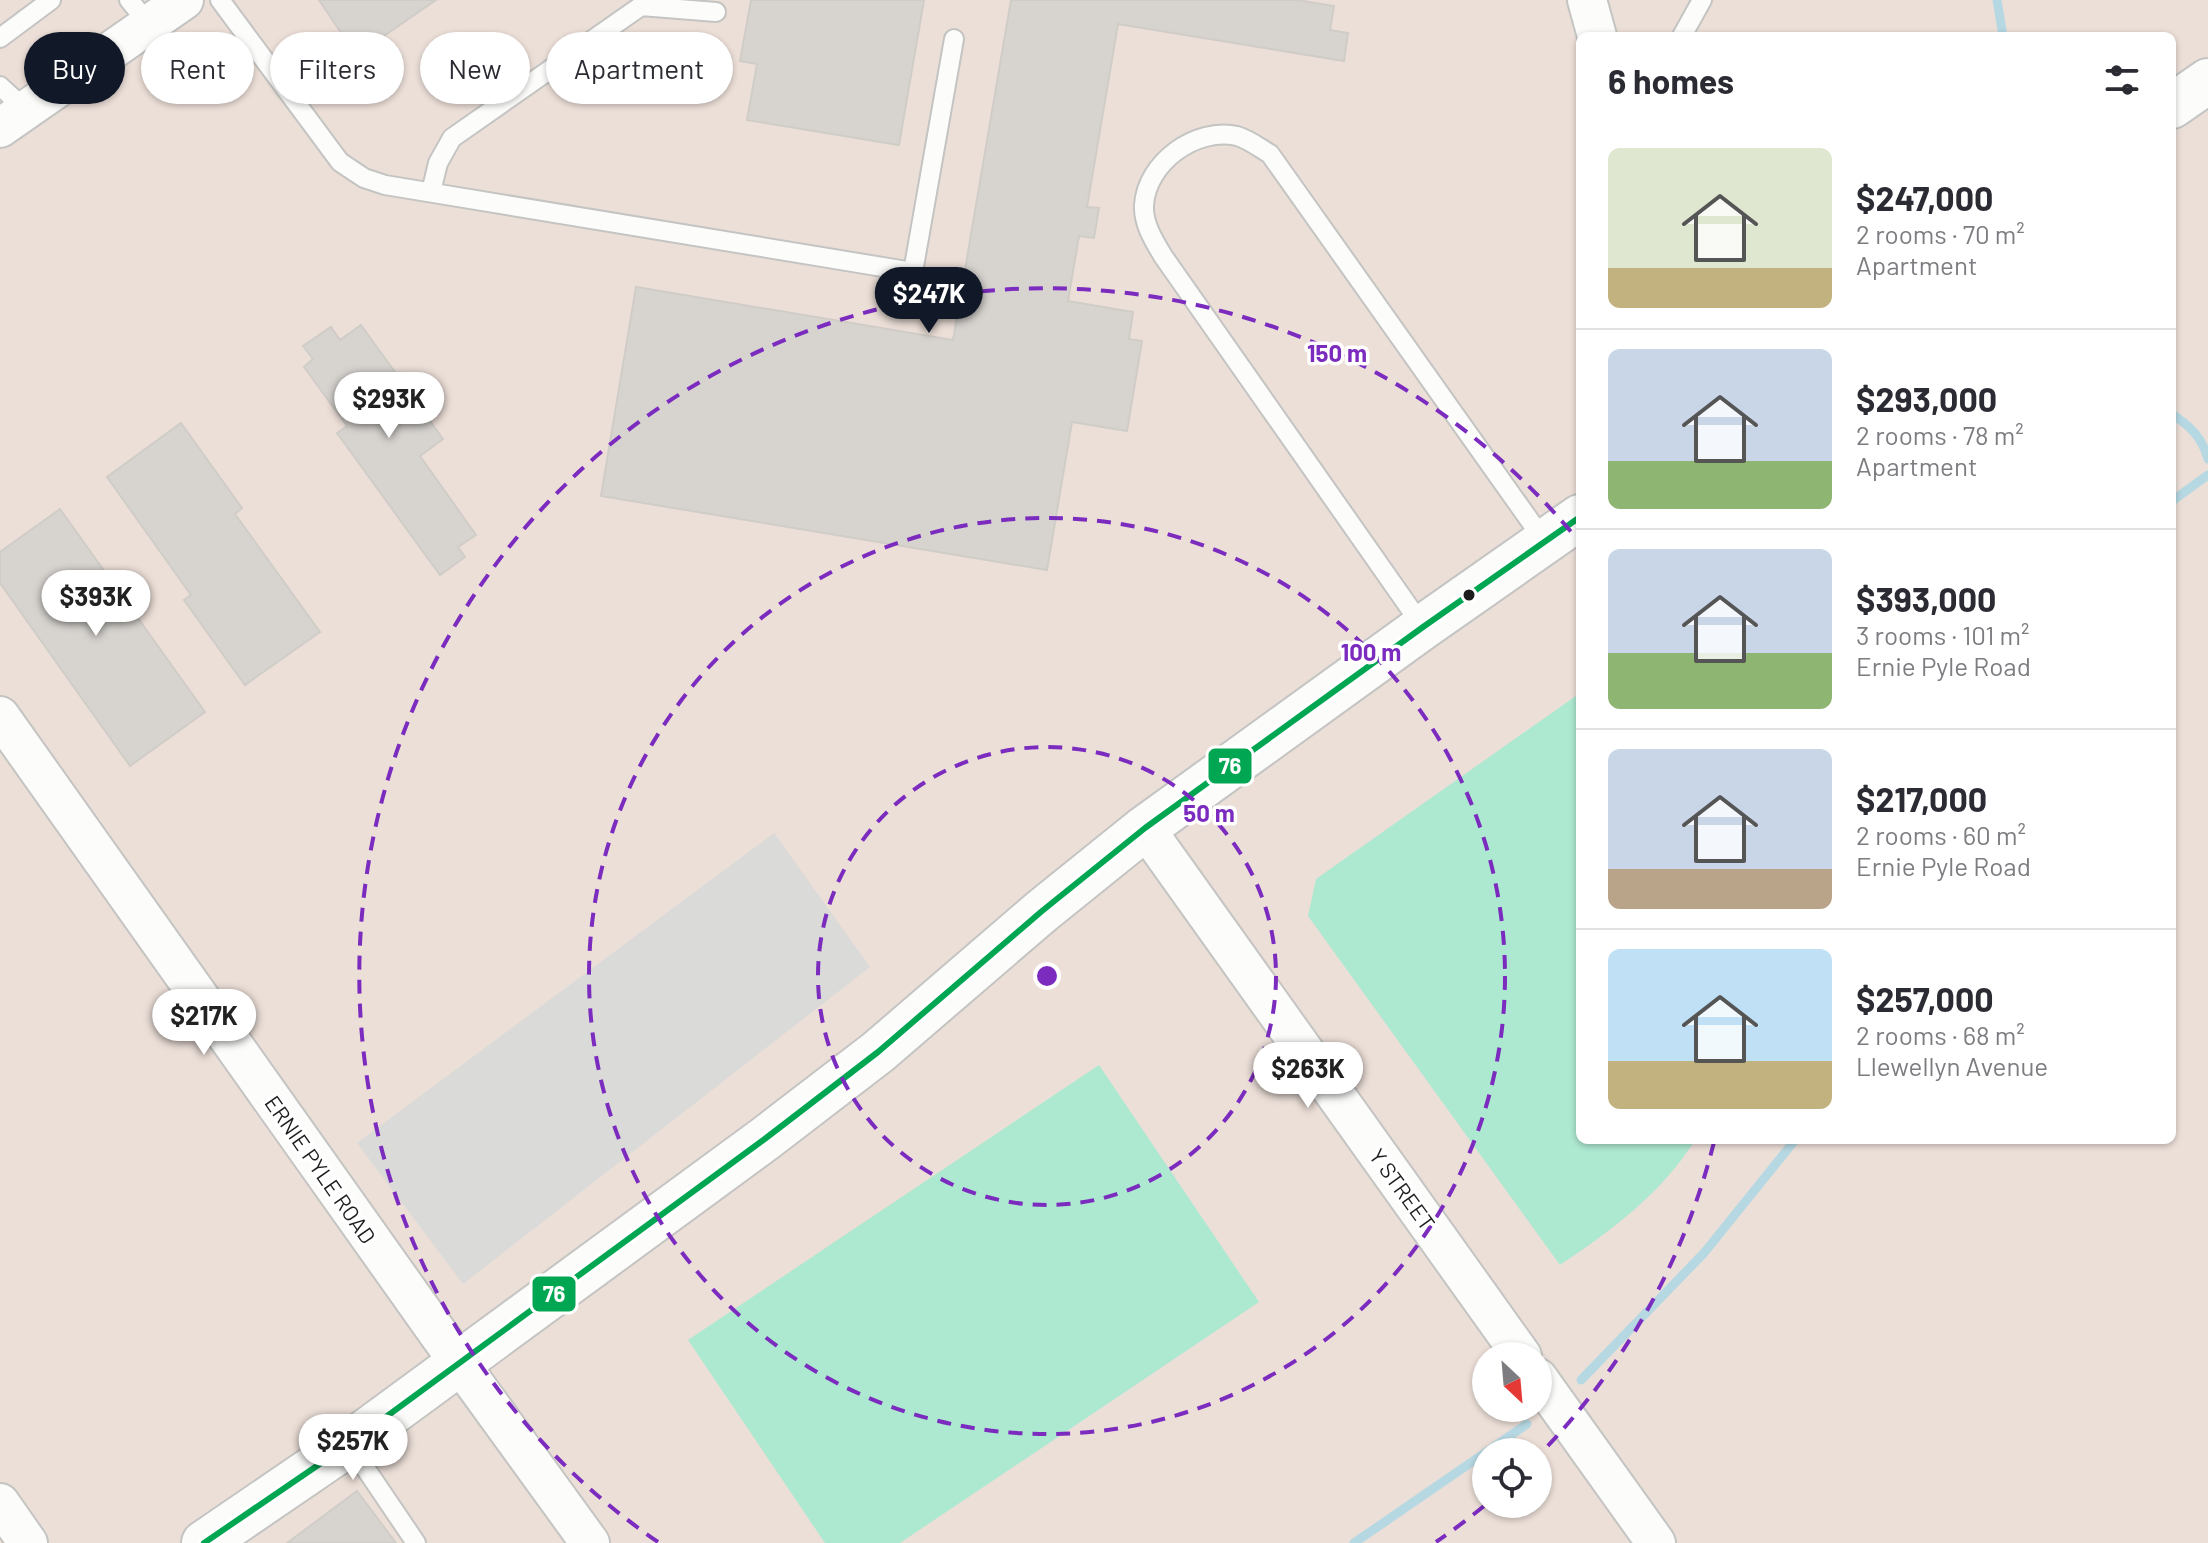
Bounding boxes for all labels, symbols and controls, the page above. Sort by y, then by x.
chip: Buy [24,32,125,104]
chip: Rent [141,32,254,104]
chip: Filters [270,32,404,104]
chip: New [420,32,530,104]
chip: Apartment [546,32,733,104]
icon: filters [2100,58,2144,102]
text: 6 homes [1608,60,1734,101]
text: $247,000 [1856,177,1994,218]
icon: home [1672,180,1768,276]
text: 2 rooms · 70 m² [1856,218,2025,249]
text: Apartment [1856,249,1977,280]
pin: $247K [873,267,985,335]
text: $247K [893,277,965,308]
text: 150 m [1307,338,1367,367]
pin: $293K [333,372,445,440]
text: $293,000 [1856,378,1997,419]
icon: home [1672,381,1768,477]
text: $293K [352,382,426,413]
text: 2 rooms · 78 m² [1856,419,2024,450]
text: Apartment [1856,450,1977,481]
pin: $393K [40,570,152,638]
text: $393,000 [1856,578,1997,619]
text: $393K [59,580,133,611]
icon: home [1672,581,1768,677]
unlabelled marker [1461,587,1477,603]
text: 3 rooms · 101 m² [1856,619,2029,650]
text: 100 m [1341,637,1401,666]
text: Ernie Pyle Road [1856,650,2031,681]
line badge: 76 [1207,747,1253,785]
text: 76 [1219,752,1242,778]
text: $217,000 [1856,778,1987,819]
icon: home [1672,781,1768,877]
text: 50 m [1183,798,1235,827]
text: 2 rooms · 60 m² [1856,819,2026,850]
text: Ernie Pyle Road [1856,850,2031,881]
centre of rings [1033,962,1061,990]
text: $257,000 [1856,978,1994,1019]
icon: home [1672,981,1768,1077]
pin: $217K [148,989,260,1057]
text: $217K [170,999,238,1030]
text: 2 rooms · 68 m² [1856,1019,2025,1050]
pin: $263K [1252,1042,1364,1110]
text: Llewellyn Avenue [1856,1050,2048,1081]
text: $263K [1271,1052,1345,1083]
street label: ERNIE PYLE ROAD [260,1090,382,1248]
street label: Y STREET [1365,1143,1441,1235]
line badge: 76 [531,1275,577,1313]
text: 76 [543,1280,566,1306]
north arrow [1472,1342,1552,1422]
map controls [1472,1342,1552,1518]
pin: $257K [297,1414,409,1482]
text: $257K [317,1424,389,1455]
button: locate [1472,1438,1552,1518]

